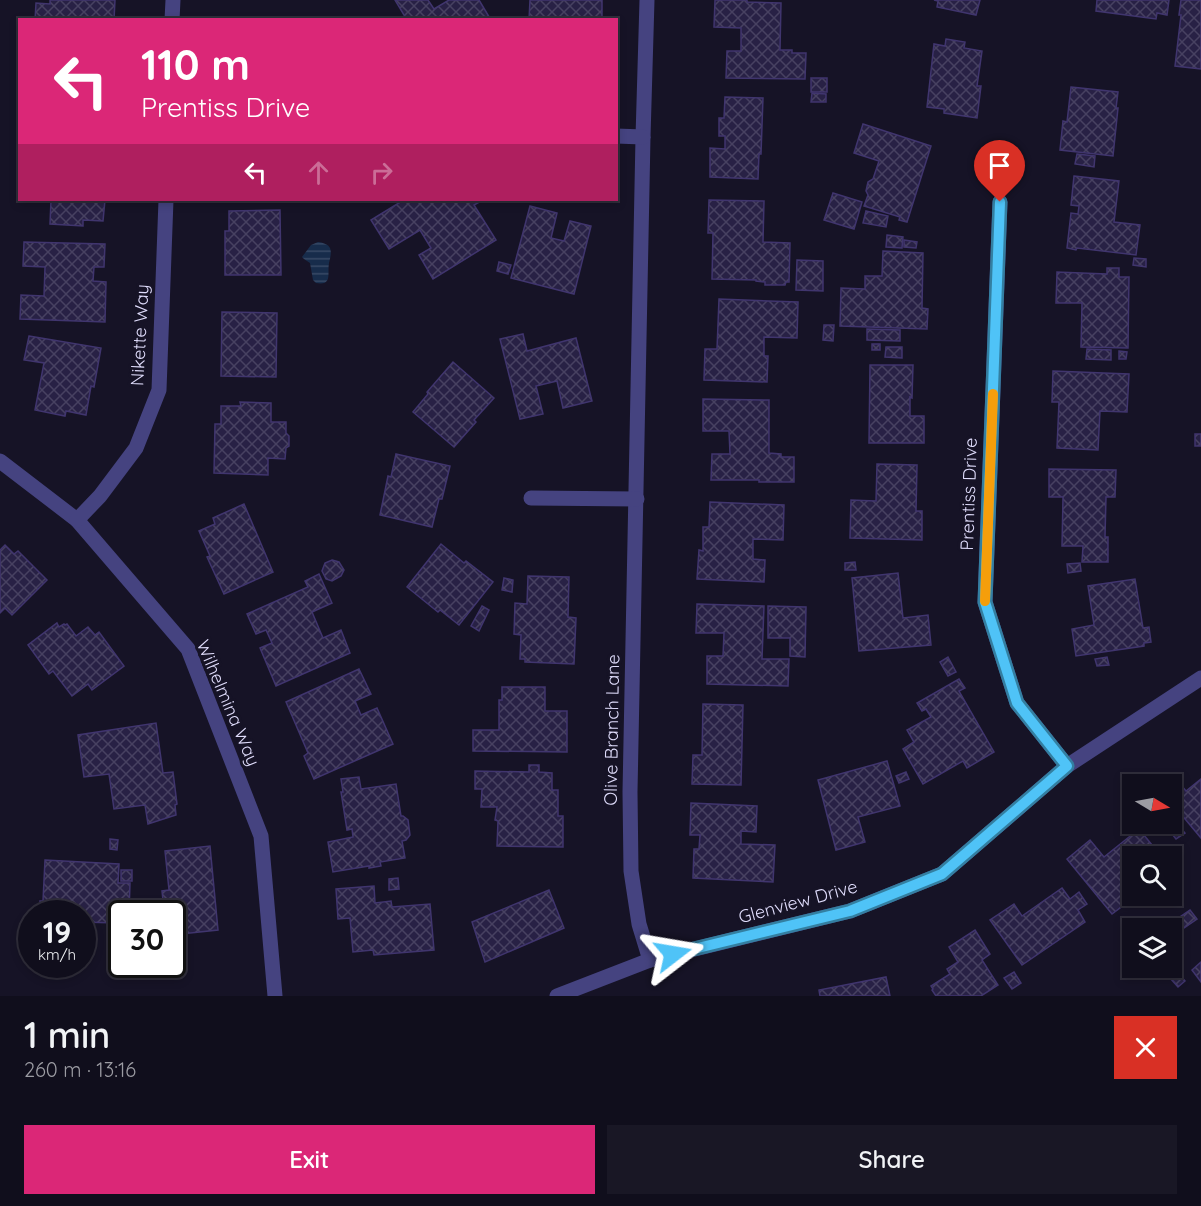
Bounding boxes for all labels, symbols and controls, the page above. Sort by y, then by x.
text: 110 m [141,38,250,91]
icon: left [42,42,120,120]
text: Prentiss Drive [141,90,310,124]
pin [974,140,1025,202]
icon: arrive [983,149,1016,182]
icon: left [239,156,272,189]
icon: ahead [302,156,335,189]
icon: right [365,156,398,189]
street label: Nikette Way [125,283,154,386]
street label: Prentiss Drive [955,437,982,551]
street label: Wilhelmina Way [192,636,265,769]
street label: Olive Branch Lane [599,654,624,806]
north arrow [1122,774,1182,834]
map controls [1122,774,1182,978]
button: search [1122,846,1182,906]
street label: Glenview Drive [736,875,860,928]
speed limit sign: 30 [108,900,186,978]
text: 19 [43,913,71,951]
button: layers [1122,918,1182,978]
position arrow [641,922,705,986]
text: km/h [38,945,76,964]
text: 1 min [24,1012,110,1057]
button: close [1114,1016,1177,1079]
text: 260 m · 13:16 [24,1057,136,1082]
button: Exit [24,1125,595,1194]
button: Share [607,1125,1177,1194]

